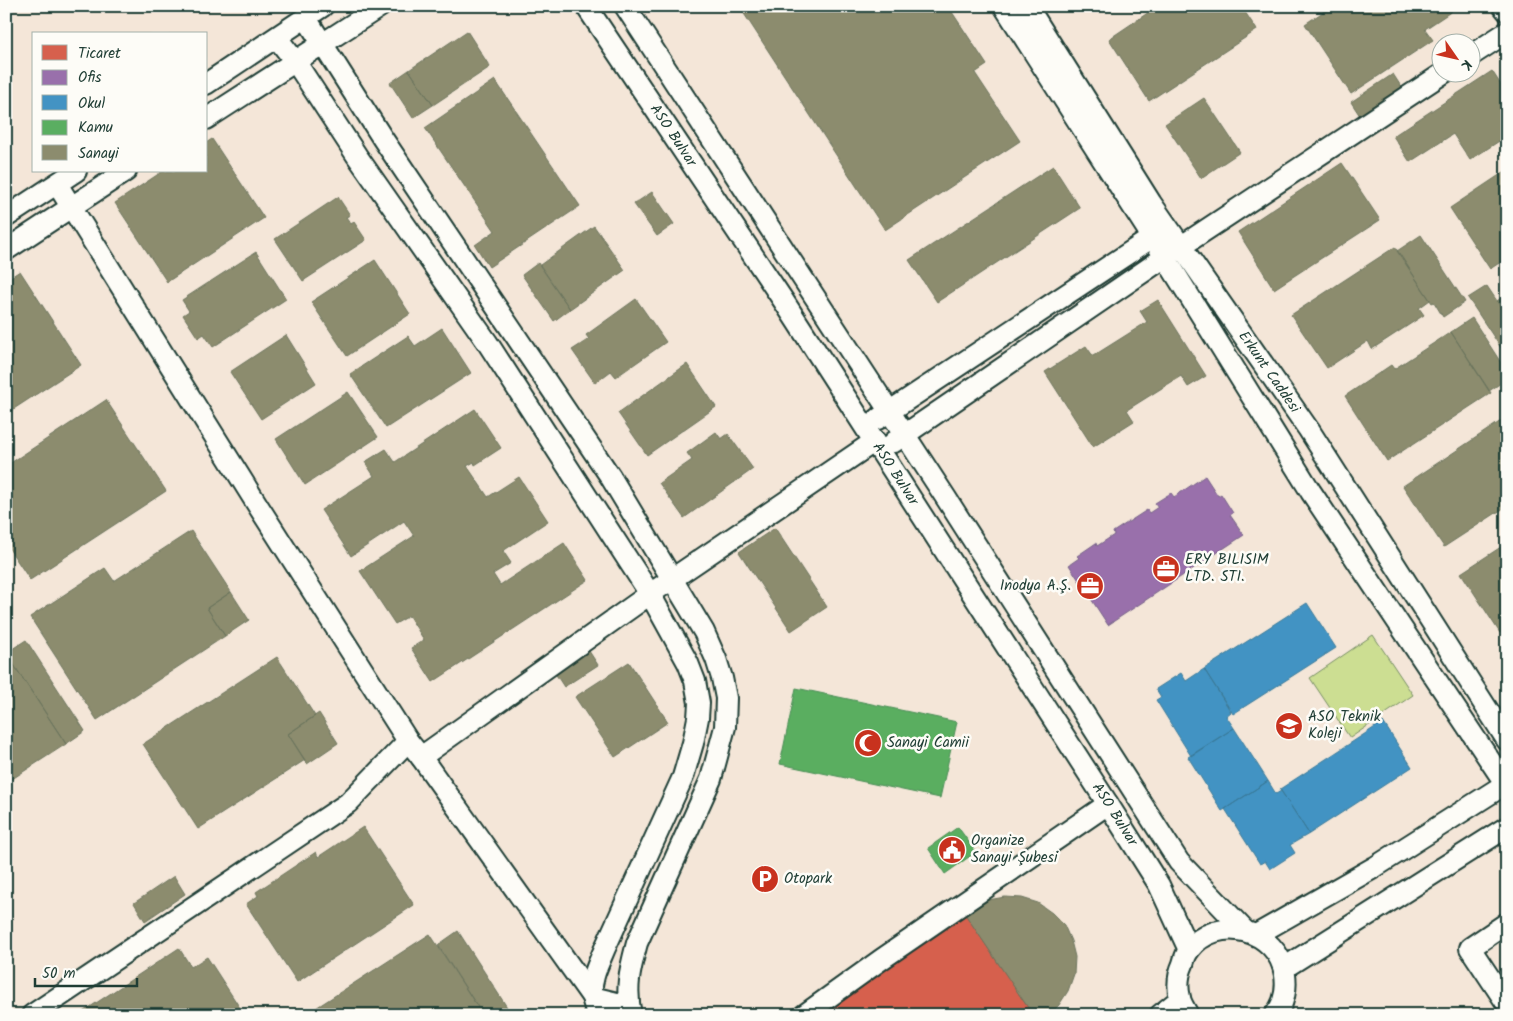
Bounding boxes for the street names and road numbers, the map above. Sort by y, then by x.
street label: ASO Bulvar [643,99,703,173]
street label: Erkunt Caddesi [1232,326,1307,420]
street label: ASO Bulvar [866,438,925,511]
street label: ASO Bulvar [1085,778,1144,852]

